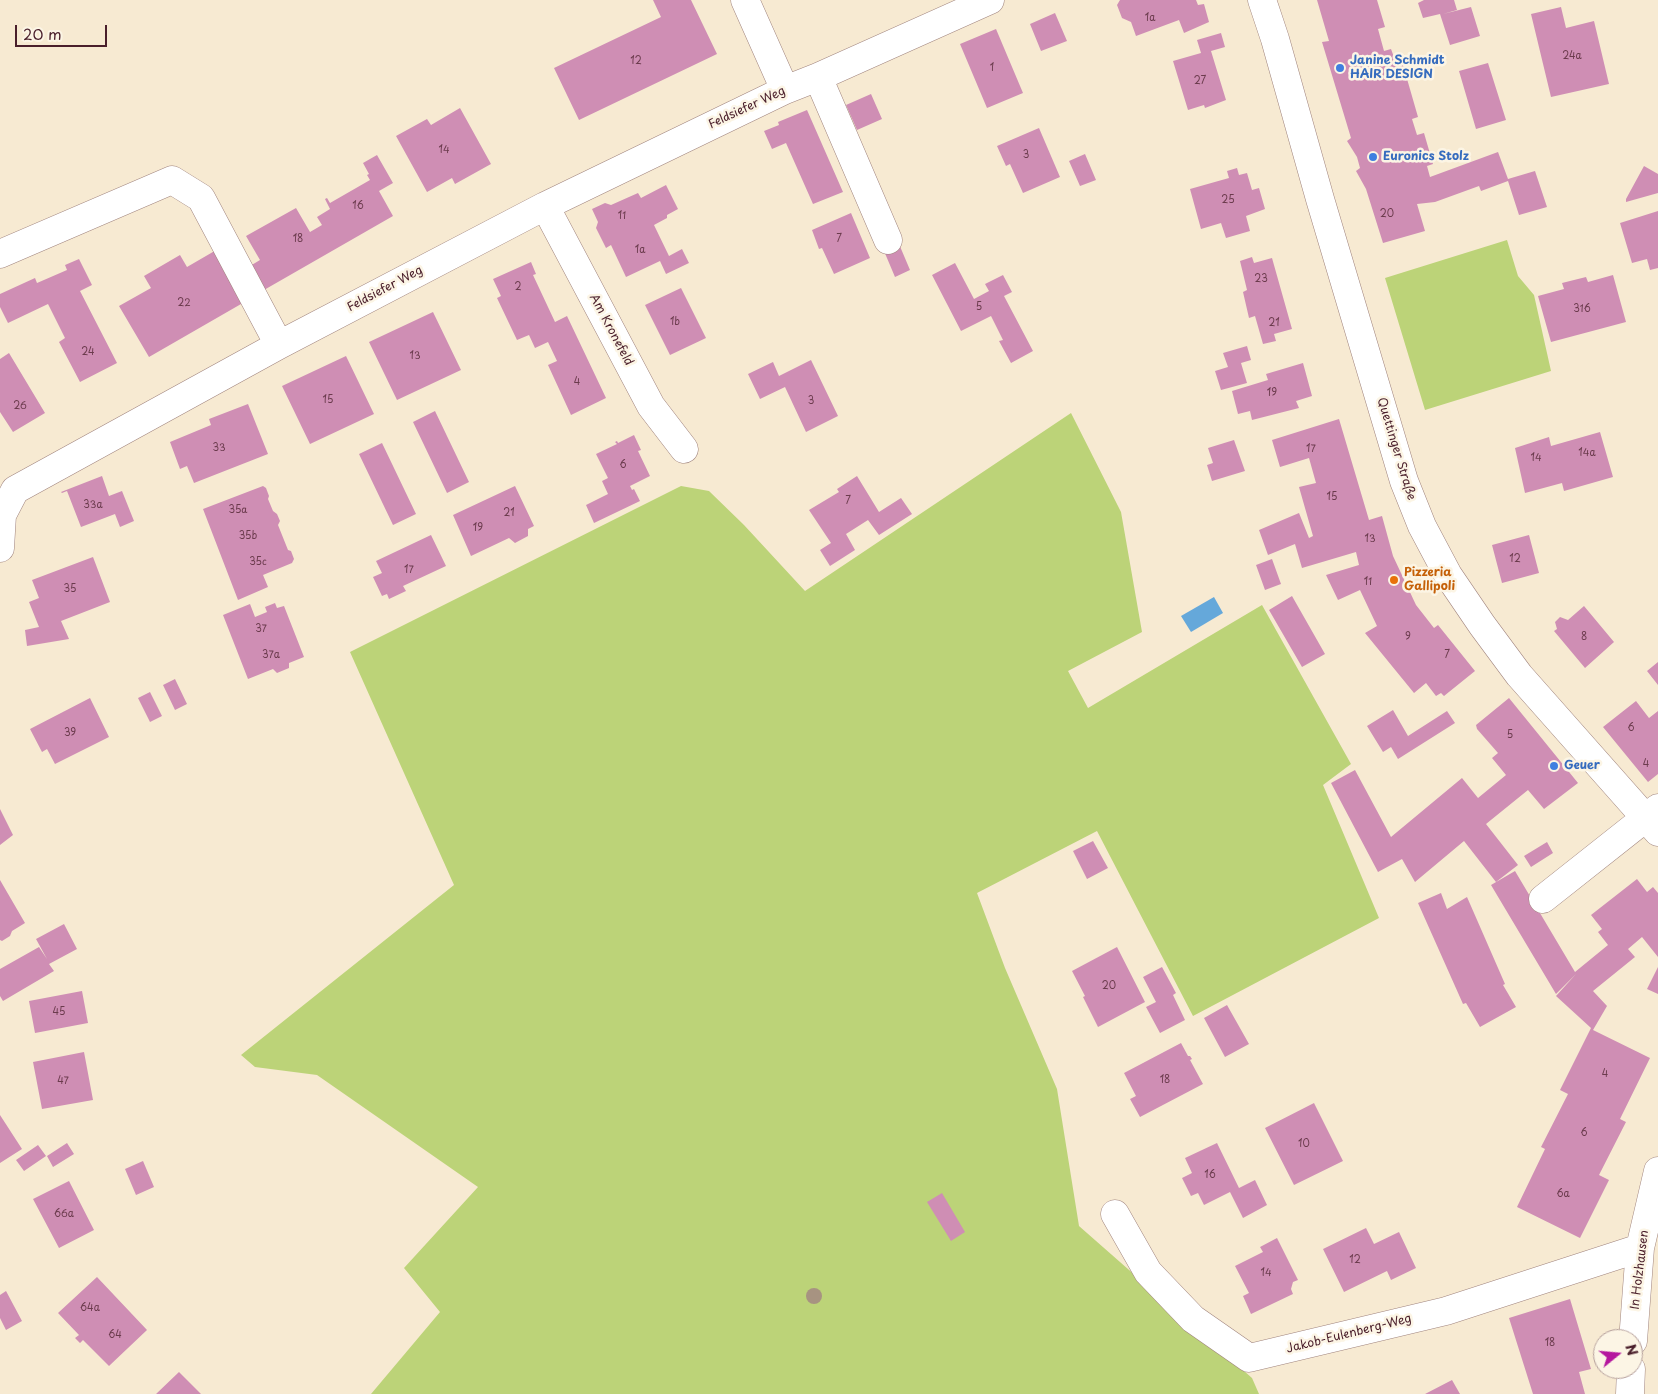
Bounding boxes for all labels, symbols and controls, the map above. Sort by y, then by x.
house number: 1a [1145,12,1155,24]
scale bar [18,15,110,47]
text: 20 m [23,22,62,45]
house number: 24a [1562,50,1582,62]
place label: Janine Schmidt HAIR DESIGN [1350,54,1445,82]
house number: 12 [630,55,642,67]
house number: 1 [990,62,994,74]
marker: Janine Schmidt HAIR DESIGN [1334,62,1346,74]
house number: 27 [1194,75,1206,87]
street label: Feldsiefer Weg [706,84,788,132]
house number: 14 [438,144,450,156]
house number: 3 [1023,149,1029,161]
place label: Euronics Stolz [1383,150,1469,164]
marker: Euronics Stolz [1367,151,1379,163]
house number: 25 [1221,194,1235,206]
house number: 16 [352,200,364,212]
house number: 20 [1380,208,1394,220]
house number: 11 [618,210,626,222]
house number: 18 [293,233,303,245]
house number: 7 [836,233,842,245]
house number: 1a [635,244,645,256]
street label: Feldsiefer Weg [345,263,425,315]
house number: 23 [1254,273,1268,285]
house number: 2 [514,281,522,293]
street label: Am Kronefeld [586,292,636,368]
house number: 22 [177,297,191,309]
house number: 5 [976,301,982,313]
house number: 316 [1573,303,1591,315]
house number: 1b [670,316,680,328]
house number: 21 [1268,317,1280,329]
house number: 24 [81,346,95,358]
house number: 13 [409,350,421,362]
house number: 4 [574,376,580,388]
house number: 19 [1267,387,1277,399]
house number: 15 [323,394,333,406]
house number: 3 [808,395,814,407]
street label: Quettinger Straße [1374,396,1418,502]
house number: 26 [13,400,27,412]
house number: 33 [212,442,226,454]
house number: 17 [1306,443,1316,455]
house number: 14a [1578,447,1596,459]
house number: 14 [1530,452,1542,464]
house number: 6 [619,459,627,471]
house number: 15 [1327,491,1337,503]
house number: 7 [845,495,851,507]
house number: 33a [83,499,103,511]
house number: 35a [229,504,247,516]
house number: 21 [503,507,515,519]
house number: 19 [473,522,483,534]
house number: 35b [239,530,257,542]
house number: 13 [1364,533,1376,545]
house number: 12 [1509,553,1521,565]
house number: 35c [249,556,267,568]
house number: 17 [404,564,414,576]
place label: Pizzeria Gallipoli [1404,566,1455,594]
marker: Pizzeria Gallipoli [1388,574,1400,586]
house number: 11 [1364,576,1372,588]
house number: 35 [64,583,76,595]
house number: 37 [255,623,267,635]
house number: 9 [1405,631,1411,643]
house number: 8 [1581,631,1587,643]
house number: 37a [262,649,280,661]
house number: 7 [1444,649,1450,661]
house number: 6 [1627,722,1635,734]
house number: 39 [64,727,76,739]
house number: 5 [1507,729,1513,741]
house number: 4 [1643,758,1649,770]
place label: Geuer [1564,759,1600,773]
marker: Geuer [1548,760,1560,772]
house number: 20 [1102,980,1116,992]
house number: 45 [53,1006,65,1018]
house number: 4 [1602,1068,1608,1080]
house number: 18 [1160,1074,1170,1086]
house number: 47 [57,1075,69,1087]
house number: 6 [1580,1127,1588,1139]
house number: 10 [1298,1138,1310,1150]
house number: 16 [1204,1169,1216,1181]
house number: 6a [1556,1188,1570,1200]
house number: 66a [54,1208,74,1220]
street label: In Holzhausen [1628,1229,1652,1311]
house number: 12 [1349,1254,1361,1266]
house number: 14 [1260,1267,1272,1279]
house number: 64a [80,1302,100,1314]
street label: Jakob-Eulenberg-Weg [1285,1311,1413,1357]
house number: 64 [108,1329,122,1341]
north arrow [1593,1329,1643,1379]
house number: 18 [1545,1337,1555,1349]
text: N [1620,1341,1644,1358]

